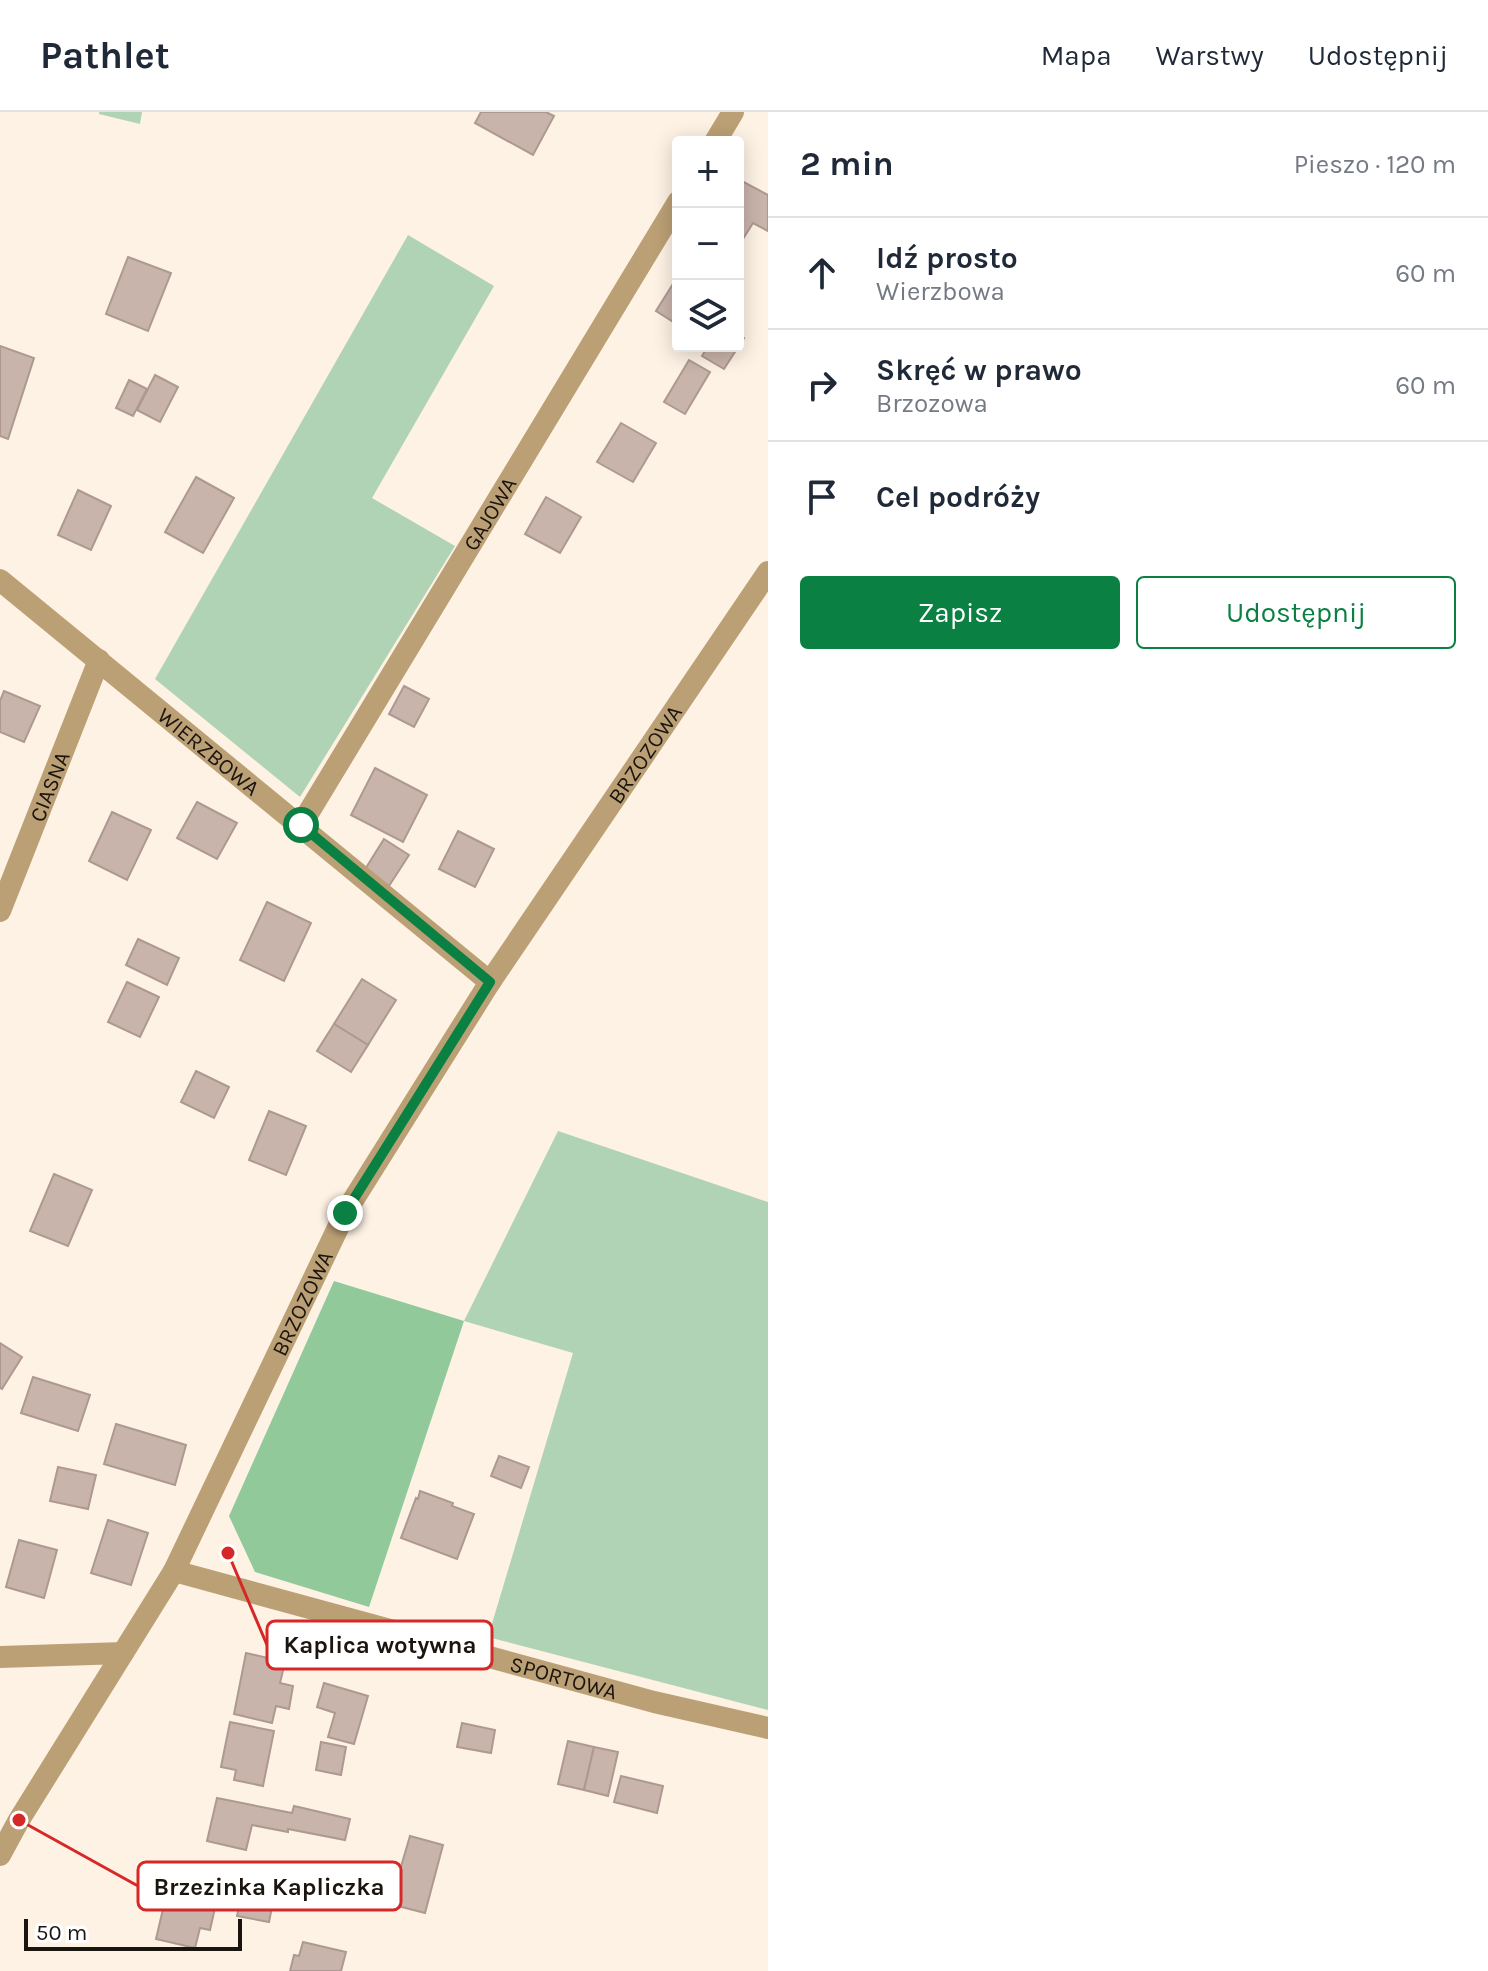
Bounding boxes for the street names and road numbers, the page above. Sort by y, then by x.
street label: GAJOWA [458,472,523,556]
street label: BRZOZOWA [603,700,688,809]
street label: WIERZBOWA [152,703,265,802]
street label: CIASNA [25,748,76,826]
street label: BRZOZOWA [267,1247,339,1360]
street label: SPORTOWA [507,1651,620,1705]

